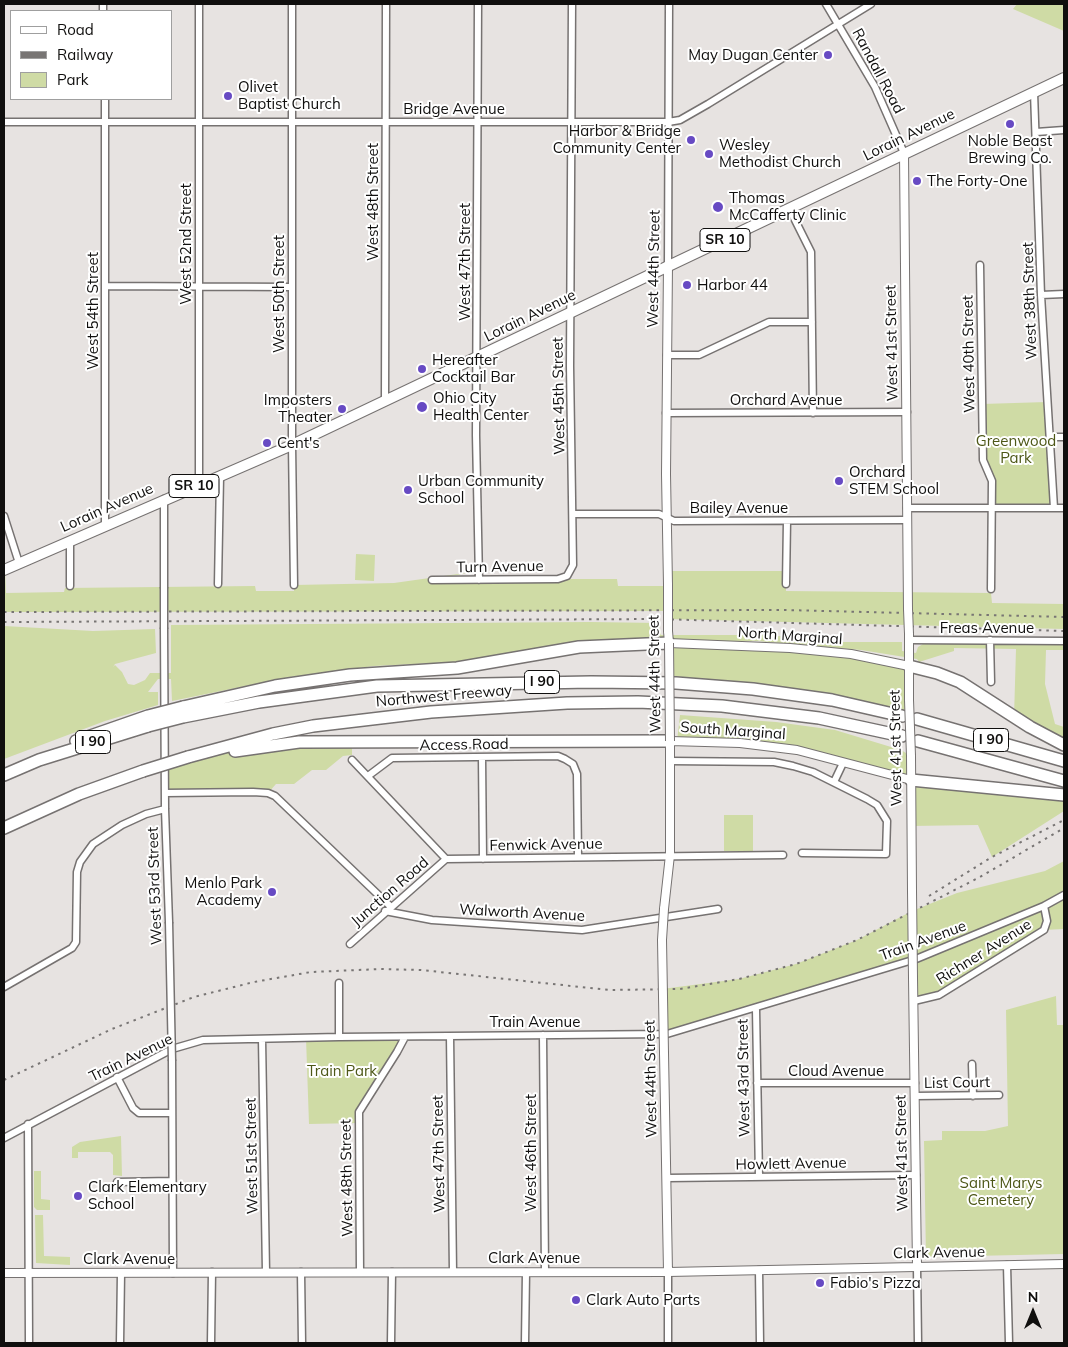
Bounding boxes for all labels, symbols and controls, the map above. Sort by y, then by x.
legend [10,10,172,100]
text: Road [57,20,94,39]
street label: Randall Road [848,25,908,117]
text: Railway [57,45,113,64]
place label: May Dugan Center [688,46,818,64]
marker: May Dugan Center [822,49,834,61]
text: Park [57,70,89,89]
place label: Olivet Baptist Church [238,78,341,113]
marker: Olivet Baptist Church [222,90,234,102]
street label: Bridge Avenue [403,100,505,118]
street label: Lorain Avenue [860,105,958,165]
marker: Noble Beast Brewing Co. [1004,118,1016,130]
place label: Harbor & Bridge Community Center [553,122,681,157]
place label: Noble Beast Brewing Co. [968,132,1052,167]
marker: Harbor & Bridge Community Center [685,134,697,146]
place label: Wesley Methodist Church [719,136,841,171]
street label: West 48th Street [364,143,382,261]
marker: Wesley Methodist Church [703,148,715,160]
place label: The Forty-One [927,172,1027,190]
marker: The Forty-One [911,175,923,187]
street label: West 52nd Street [177,183,195,305]
place label: Thomas McCafferty Clinic [729,189,846,224]
marker: Thomas McCafferty Clinic [711,200,725,214]
street label: West 47th Street [456,203,474,321]
street label: West 44th Street [644,210,664,328]
road number: SR 10 [700,228,750,252]
street label: West 50th Street [270,235,288,353]
street label: West 38th Street [1019,242,1041,360]
street label: West 54th Street [84,252,102,370]
place label: Harbor 44 [697,276,768,294]
marker: Harbor 44 [681,279,693,291]
street label: West 41st Street [882,285,902,401]
street label: Lorain Avenue [481,286,579,346]
street label: West 40th Street [959,295,979,413]
street label: West 45th Street [549,337,569,455]
place label: Hereafter Cocktail Bar [432,351,515,386]
marker: Hereafter Cocktail Bar [416,363,428,375]
place label: Ohio City Health Center [433,389,529,424]
place label: Imposters Theater [264,391,332,426]
street label: Orchard Avenue [730,391,842,409]
marker: Ohio City Health Center [415,400,429,414]
marker: Imposters Theater [336,403,348,415]
park label: Greenwood Park [976,432,1056,467]
place label: Cent's [277,434,320,452]
marker: Cent's [261,437,273,449]
place label: Orchard STEM School [849,463,939,498]
place label: Urban Community School [418,472,544,507]
road number: SR 10 [169,474,219,498]
marker: Orchard STEM School [833,475,845,487]
street label: Lorain Avenue [58,480,156,536]
marker: Urban Community School [402,484,414,496]
street label: Bailey Avenue [690,499,788,517]
street label: Turn Avenue [456,557,544,577]
street label: West 44th Street [645,615,665,733]
street label: Freas Avenue [940,619,1034,637]
street label: North Marginal [737,623,843,649]
road number: I 90 [524,670,560,694]
street label: Northwest Freeway [375,681,513,711]
street label: West 41st Street [886,690,906,806]
street label: South Marginal [680,718,786,744]
road number: I 90 [974,728,1008,752]
road number: I 90 [76,730,110,754]
street label: Access Road [419,735,509,755]
street label: West 53rd Street [144,827,166,945]
street label: Fenwick Avenue [489,835,603,855]
street label: Junction Road [348,853,432,931]
place label: Menlo Park Academy [185,874,262,909]
marker: Menlo Park Academy [266,886,278,898]
street label: Walworth Avenue [459,901,585,925]
street label: Richner Avenue [933,916,1035,988]
street label: Train Avenue [877,917,969,965]
street label: Train Avenue [490,1013,580,1031]
street label: West 43rd Street [734,1019,754,1137]
street label: West 44th Street [641,1020,661,1138]
street label: Train Avenue [86,1030,176,1086]
park label: Train Park [307,1062,377,1080]
street label: Cloud Avenue [788,1062,884,1080]
street label: List Court [924,1073,990,1093]
street label: West 46th Street [522,1094,540,1212]
street label: West 47th Street [429,1095,449,1213]
street label: West 41st Street [892,1095,912,1211]
street label: West 51st Street [242,1098,262,1214]
street label: West 48th Street [337,1119,357,1237]
street label: Howlett Avenue [735,1154,847,1174]
park label: Saint Marys Cemetery [960,1174,1042,1209]
place label: Clark Elementary School [88,1178,207,1213]
marker: Clark Elementary School [72,1190,84,1202]
street label: Clark Avenue [893,1243,985,1263]
street label: Clark Avenue [488,1249,580,1267]
street label: Clark Avenue [83,1250,175,1268]
place label: Fabio's Pizza [830,1274,921,1292]
marker: Fabio's Pizza [814,1277,826,1289]
north arrow [1008,1287,1058,1337]
text: N [1028,1288,1038,1306]
place label: Clark Auto Parts [586,1291,700,1309]
marker: Clark Auto Parts [570,1294,582,1306]

